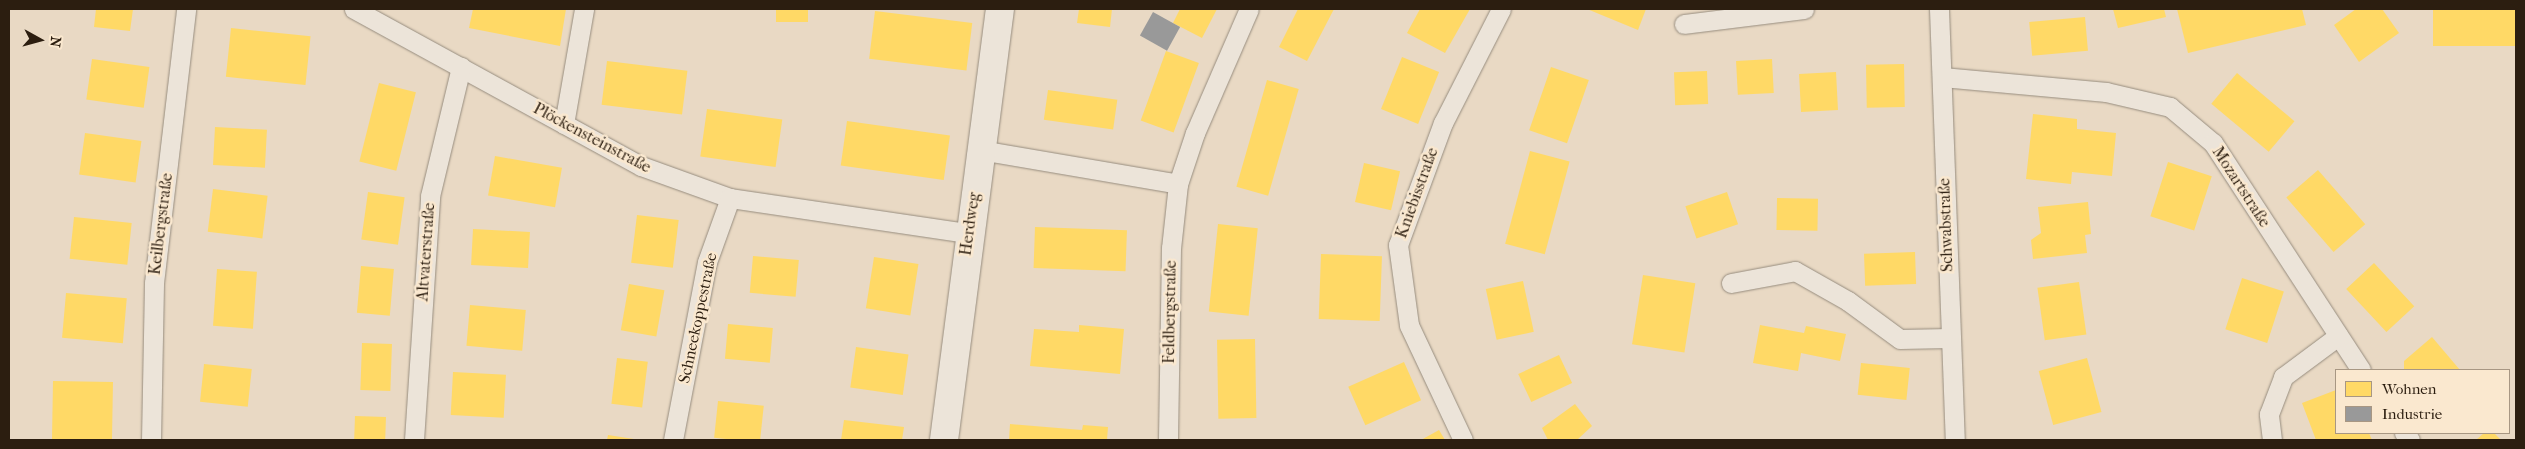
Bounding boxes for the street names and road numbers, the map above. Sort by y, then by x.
street label: Plöckensteinstraße [530,99,654,177]
street label: Mozartstraße [2208,143,2274,231]
street label: Kniebisstraße [1392,145,1442,241]
street label: Keilbergstraße [145,172,177,276]
street label: Schwabstraße [1935,178,1957,272]
street label: Herdweg [956,191,984,257]
street label: Altvaterstraße [413,202,439,302]
street label: Schneekoppestraße [675,251,721,385]
street label: Feldbergstraße [1159,260,1181,364]

